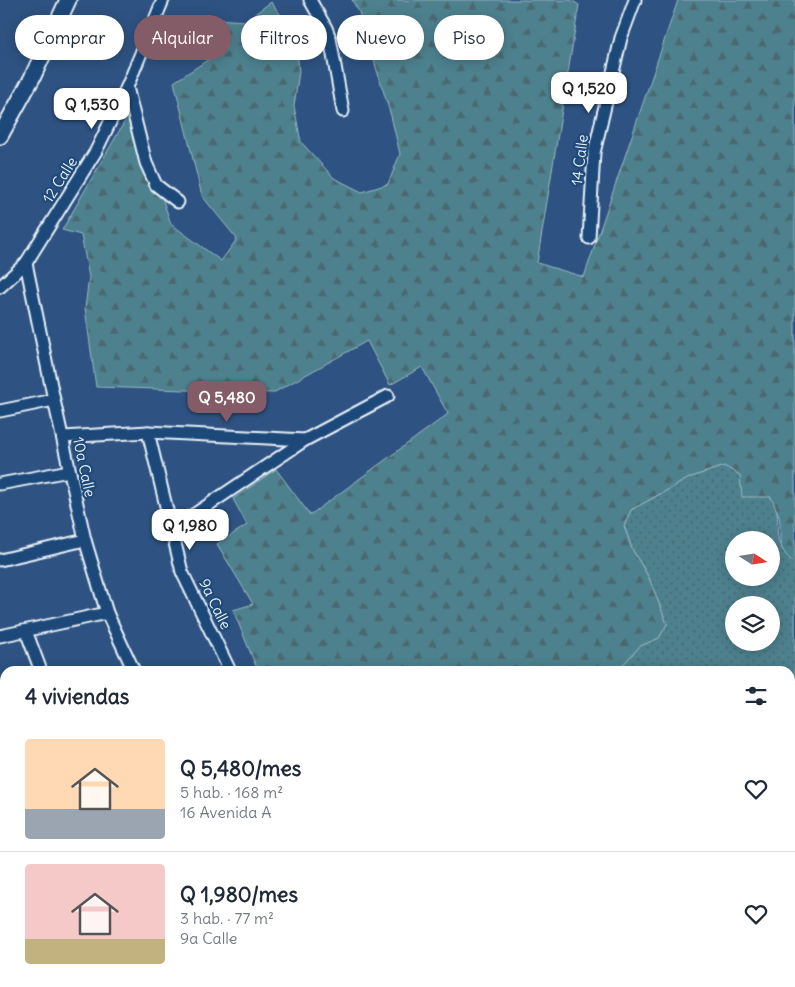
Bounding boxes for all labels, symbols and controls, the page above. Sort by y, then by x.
chip: Comprar [15,15,124,60]
chip: Alquilar [134,15,231,60]
chip: Filtros [241,15,327,60]
chip: Nuevo [337,15,424,60]
chip: Piso [434,15,504,60]
pin: Q 1,520 [543,72,635,114]
text: Q 1,520 [562,78,616,98]
pin: Q 1,530 [46,88,138,130]
text: Q 1,530 [65,94,119,114]
street label: 14 Calle [567,133,592,187]
street label: 12 Calle [38,153,81,206]
pin: Q 5,480 [181,380,273,423]
text: Q 5,480 [198,387,256,407]
street label: 10a Calle [69,435,100,499]
pin: Q 1,980 [144,508,236,551]
text: Q 1,980 [163,515,217,535]
north arrow [725,531,780,586]
map controls [725,531,780,651]
street label: 9a Calle [195,575,236,632]
button: layers [725,596,780,651]
icon: filters [742,682,770,710]
text: 4 viviendas [25,683,129,710]
text: Q 5,480/mes [180,755,301,782]
icon: home [65,759,125,819]
icon: heart [742,775,770,803]
text: 5 hab. · 168 m² [180,782,283,802]
text: 16 Avenida A [180,802,271,822]
text: Q 1,980/mes [180,881,298,908]
icon: home [65,884,125,944]
icon: heart [742,900,770,928]
text: 3 hab. · 77 m² [180,908,274,928]
text: 9a Calle [180,928,237,948]

